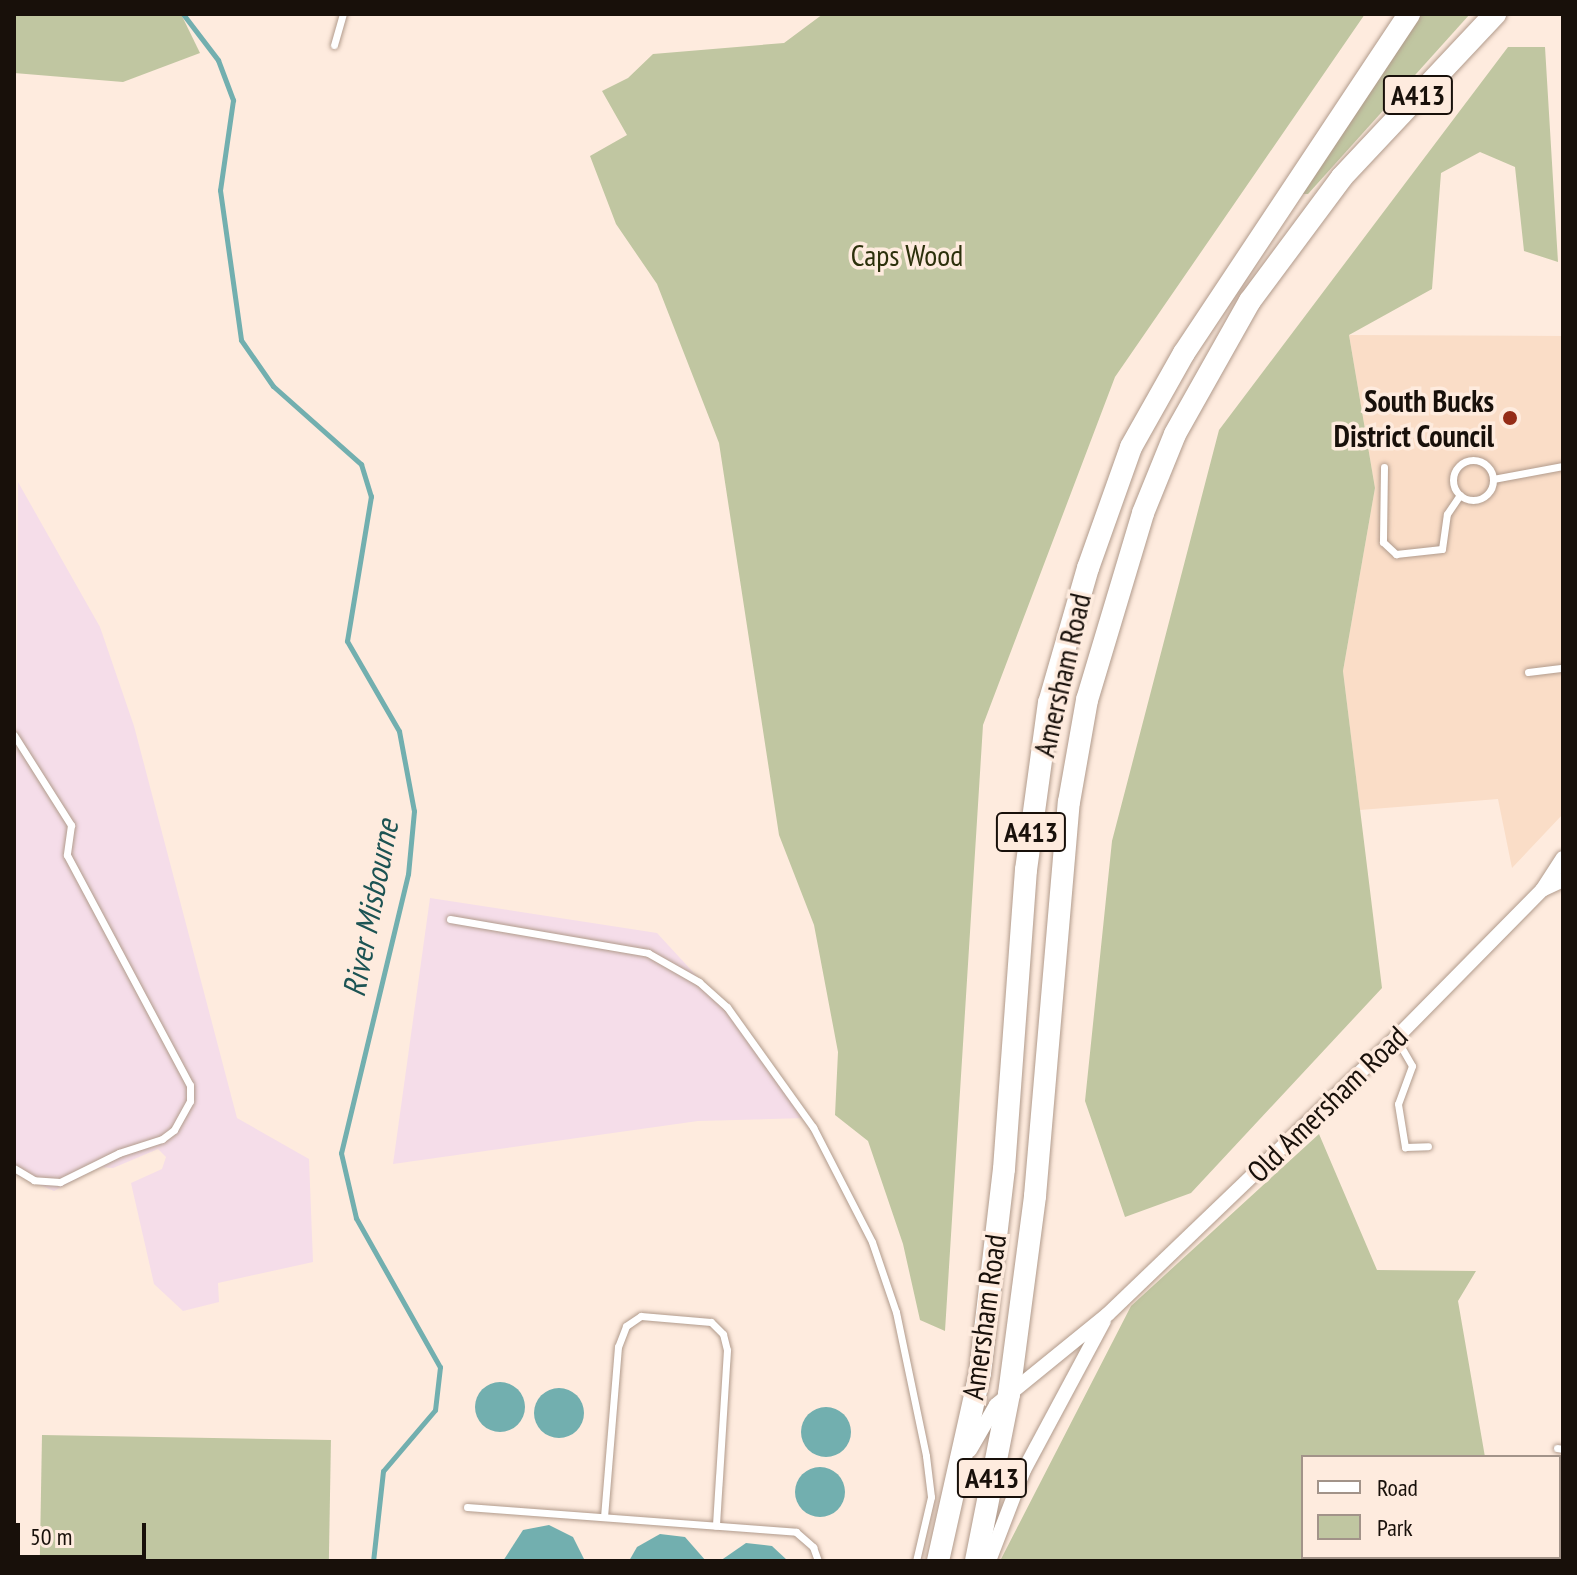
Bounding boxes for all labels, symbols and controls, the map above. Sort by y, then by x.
road number: A413 [1382,71,1454,119]
park label: Caps Wood [851,237,963,273]
place label: South Bucks District Council [1333,383,1494,454]
marker: South Bucks District Council [1501,409,1519,427]
street label: Amersham Road [1026,590,1098,760]
road number: A413 [995,808,1067,856]
water label: River Misbourne [334,816,406,1000]
street label: Old Amersham Road [1239,1018,1415,1190]
street label: Amersham Road [955,1232,1013,1402]
road number: A413 [956,1454,1028,1502]
legend [1301,1455,1561,1559]
text: Road [1377,1472,1418,1503]
scale bar [20,1507,150,1557]
text: Park [1377,1512,1413,1543]
text: 50 m [30,1521,72,1552]

